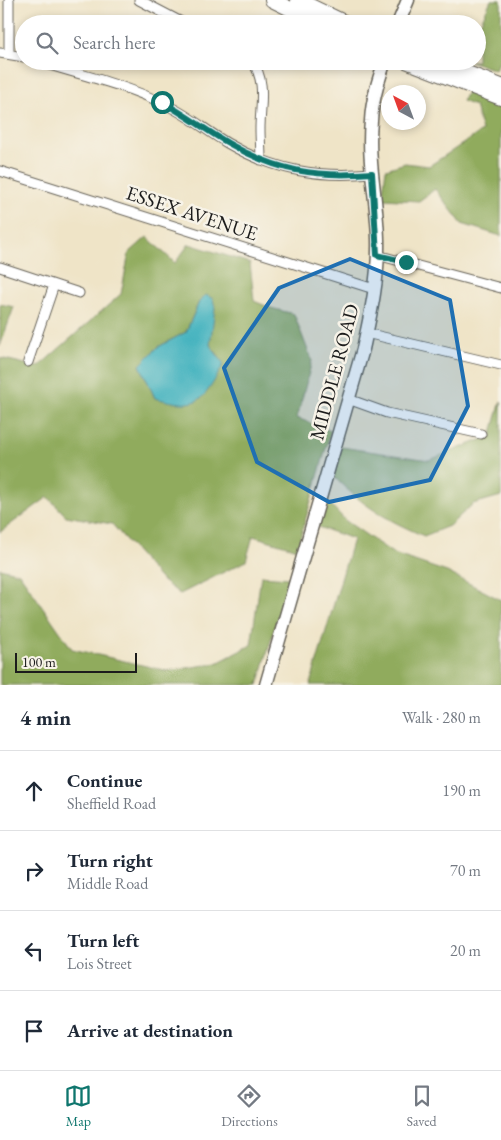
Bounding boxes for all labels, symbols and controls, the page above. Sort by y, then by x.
search box [15,15,486,70]
icon: search [33,29,61,57]
text: Search here [73,30,155,55]
north arrow [381,85,426,130]
route start [151,91,174,114]
street label: ESSEX AVENUE [123,179,261,247]
route end [395,251,418,274]
street label: MIDDLE ROAD [303,301,365,443]
scale bar [15,650,138,673]
text: 100 m [22,653,56,671]
text: 4 min [20,704,71,731]
text: Walk · 280 m [402,707,481,728]
text: Continue [67,768,142,793]
icon: ahead [20,777,48,805]
text: 190 m [442,780,481,801]
text: Sheffield Road [67,793,156,814]
text: Turn right [67,848,153,873]
icon: right [20,857,48,885]
text: 70 m [450,860,481,881]
text: Middle Road [67,873,148,894]
text: Turn left [67,928,139,953]
icon: left [20,937,48,965]
text: 20 m [450,940,481,961]
text: Lois Street [67,953,132,974]
icon: arrive [20,1017,48,1045]
text: Arrive at destination [67,1018,233,1043]
tab: Map [64,1082,92,1130]
tab: Directions [221,1082,278,1130]
tab: Saved [407,1082,437,1130]

